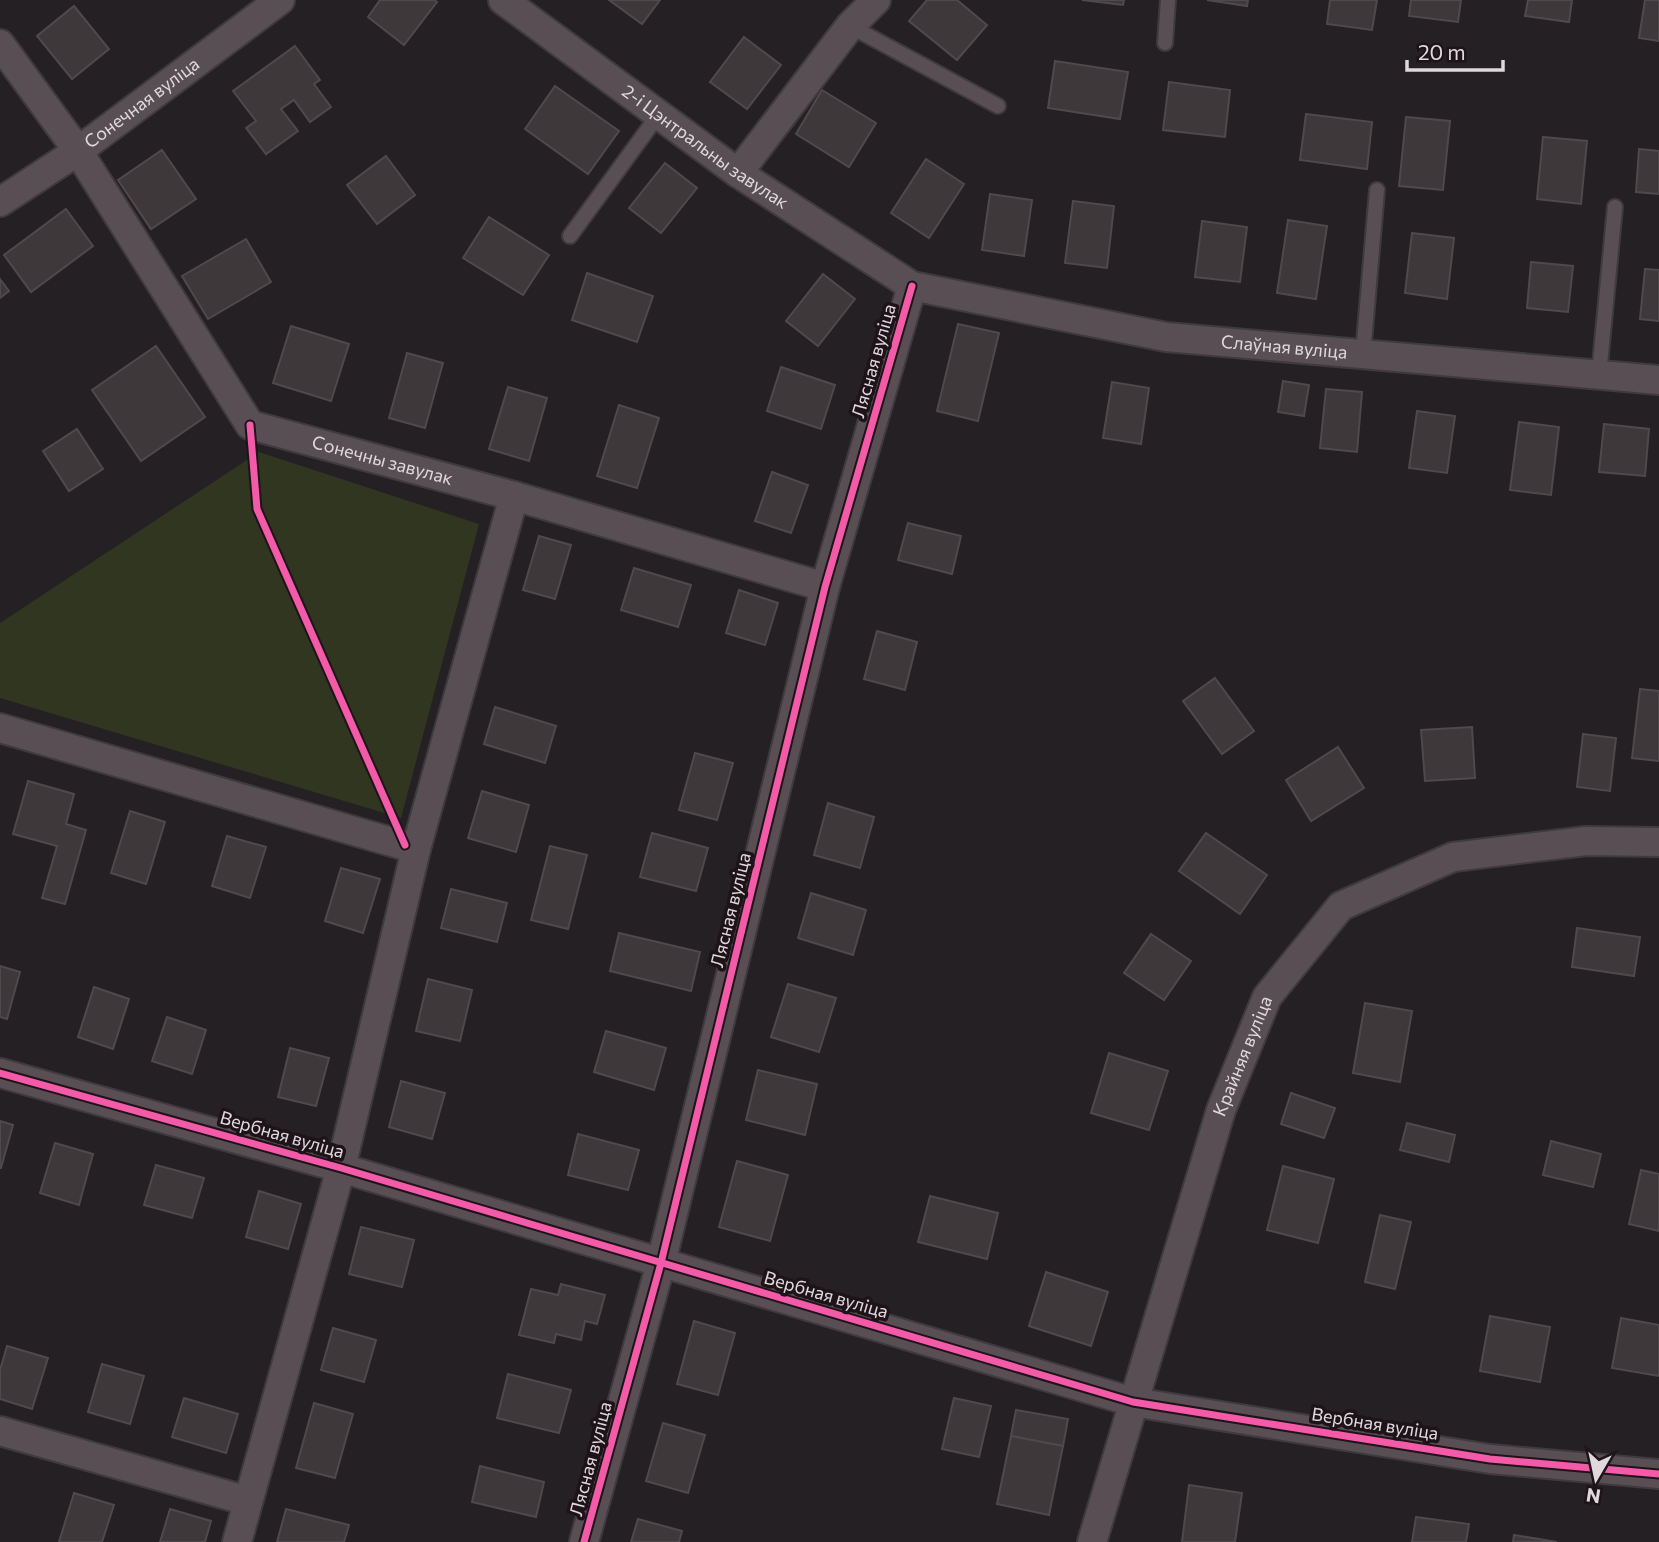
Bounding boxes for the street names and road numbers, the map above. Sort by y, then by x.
street label: Сонечная вуліца [79,52,203,153]
street label: 2-і Цэнтральны завулак [618,79,793,213]
street label: Лясная вуліца [846,301,900,420]
street label: Слаўная вуліца [1220,330,1348,363]
street label: Сонечны завулак [310,430,456,489]
street label: Лясная вуліца [705,850,755,969]
street label: Крайняя вуліца [1208,992,1276,1119]
street label: Вербная вуліца [218,1106,347,1162]
street label: Вербная вуліца [762,1266,891,1322]
street label: Лясная вуліца [564,1399,616,1518]
street label: Вербная вуліца [1310,1402,1440,1444]

